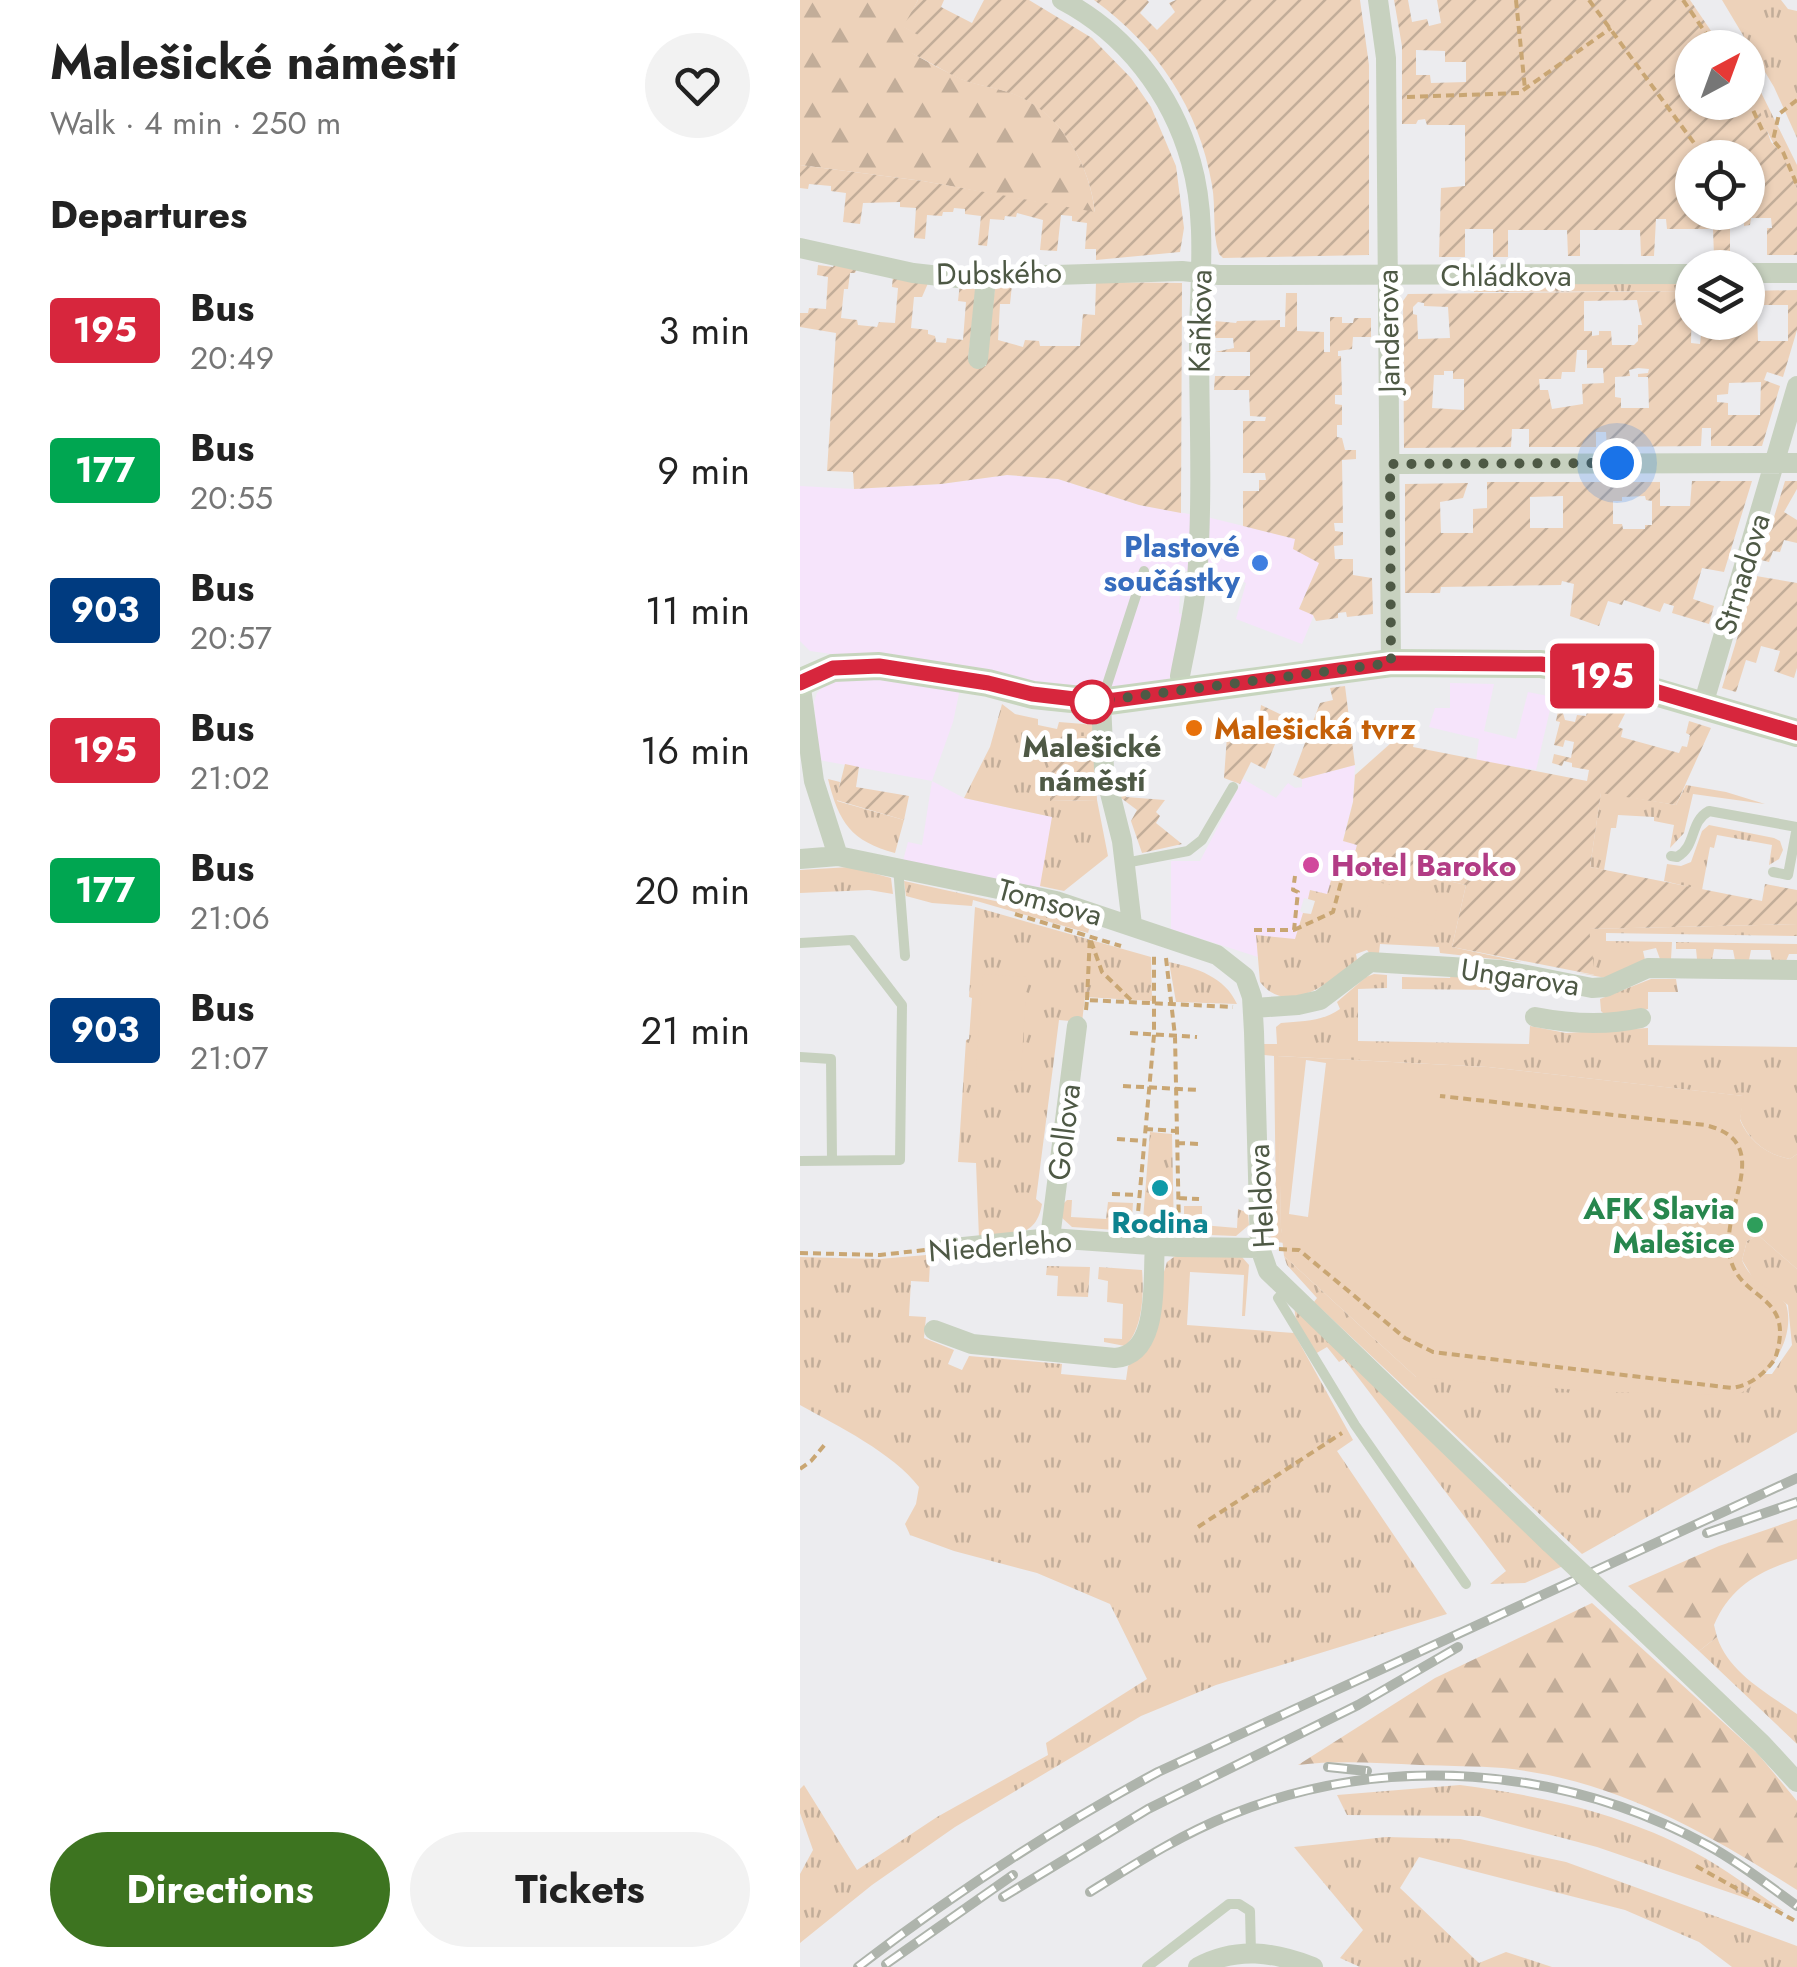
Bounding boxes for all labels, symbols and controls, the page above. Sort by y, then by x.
text: Malešické náměstí [50,28,458,97]
north arrow [1675,30,1765,120]
map controls [1675,30,1765,340]
button: heart [645,33,750,138]
text: Walk · 4 min · 250 m [50,100,341,146]
button: locate [1675,140,1765,230]
text: Departures [50,187,247,242]
street label: Dubského [936,250,1062,296]
button: layers [1675,250,1765,340]
street label: Chládkova [1440,254,1572,297]
street label: Kaňkova [1178,269,1222,373]
street label: Janderova [1365,269,1411,397]
text: Bus [190,280,254,335]
text: 3 min [658,303,750,358]
text: 195 [73,305,137,355]
text: 20:49 [190,335,274,381]
text: Bus [190,420,254,475]
your location [1592,438,1642,488]
text: 9 min [657,443,750,498]
text: 177 [75,445,135,495]
text: 20:55 [190,475,273,521]
street label: Strnadova [1703,508,1781,640]
place label: Plastové součástky [1104,525,1240,602]
marker: Plastové součástky [1249,552,1271,574]
text: Bus [190,560,254,615]
text: 11 min [645,583,750,638]
text: 903 [71,585,139,635]
text: 20:57 [190,615,272,661]
line badge: 195 [1544,644,1660,708]
text: 195 [1570,651,1634,701]
marker: Malešické náměstí [1071,681,1113,723]
text: Bus [190,700,254,755]
place label: Malešická tvrz [1214,707,1416,750]
marker: Malešická tvrz [1183,717,1205,739]
text: 16 min [640,723,750,778]
text: 195 [73,725,137,775]
place label: Malešické náměstí [1022,725,1162,802]
text: 21:02 [190,755,270,801]
text: Bus [190,840,254,895]
place label: Hotel Baroko [1331,844,1516,887]
marker: Hotel Baroko [1300,854,1322,876]
text: 20 min [635,863,750,918]
text: 177 [75,865,135,915]
street label: Tomsova [993,867,1107,937]
text: 21:06 [190,895,270,941]
street label: Ungarova [1458,947,1582,1007]
text: Bus [190,980,254,1035]
text: 21 min [640,1003,750,1058]
text: 903 [71,1005,139,1055]
text: 21:07 [190,1035,268,1081]
street label: Gollova [1037,1081,1091,1183]
street label: Heldova [1237,1143,1285,1249]
marker: Rodina [1149,1177,1171,1199]
place label: AFK Slavia Malešice [1582,1187,1735,1264]
place label: Rodina [1111,1201,1209,1244]
marker: AFK Slavia Malešice [1744,1214,1766,1236]
street label: Niederleho [927,1220,1073,1272]
button: Directions [50,1832,390,1947]
button: Tickets [410,1832,750,1947]

